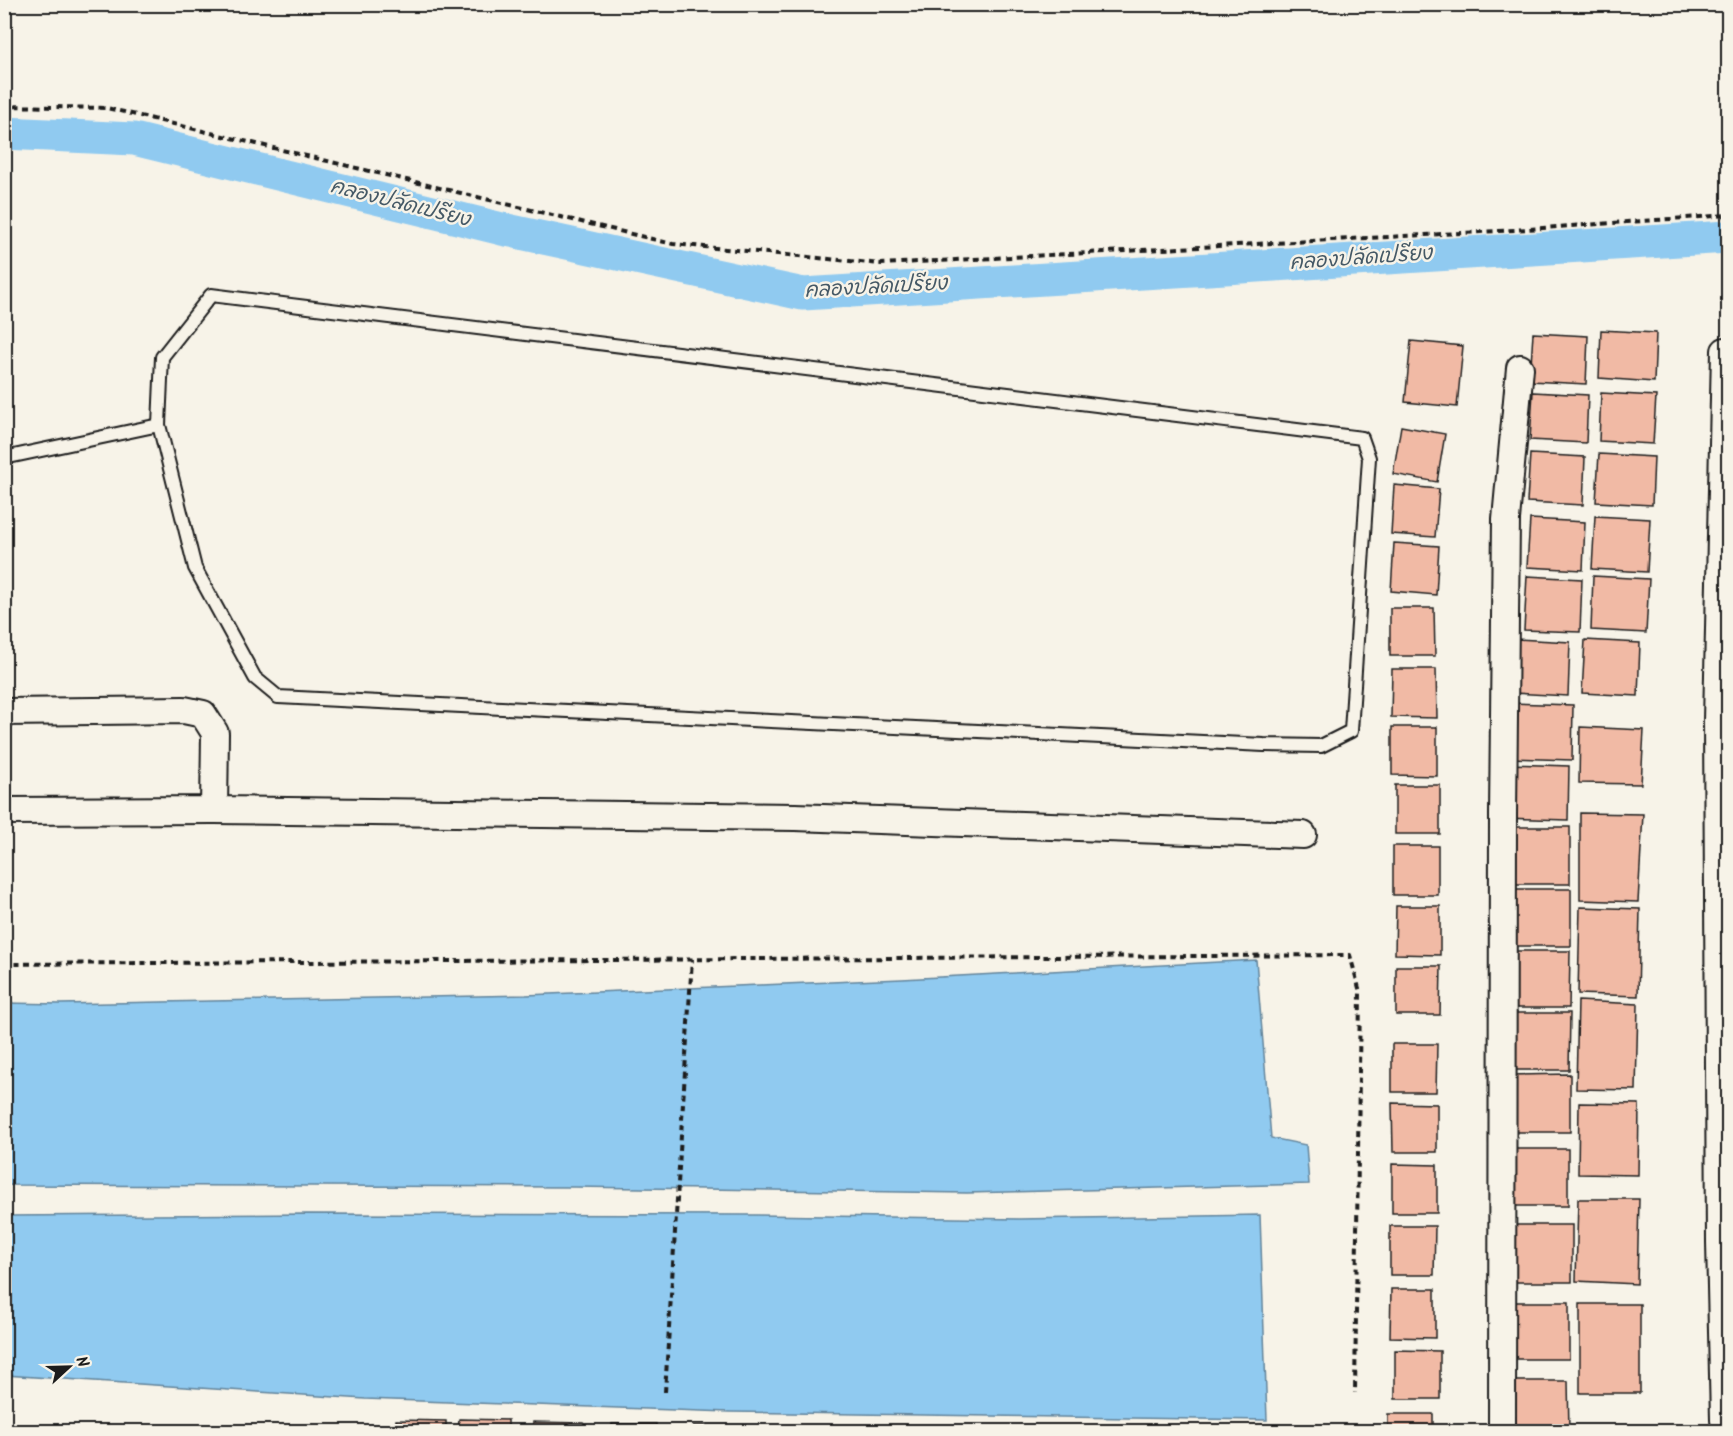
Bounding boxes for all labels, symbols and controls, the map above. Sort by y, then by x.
water label: คลองปลัดเปรียง [327,171,475,237]
water label: คลองปลัดเปรียง [1289,238,1435,280]
water label: คลองปลัดเปรียง [804,268,950,308]
north arrow [39,1337,99,1397]
text: N [68,1353,95,1371]

